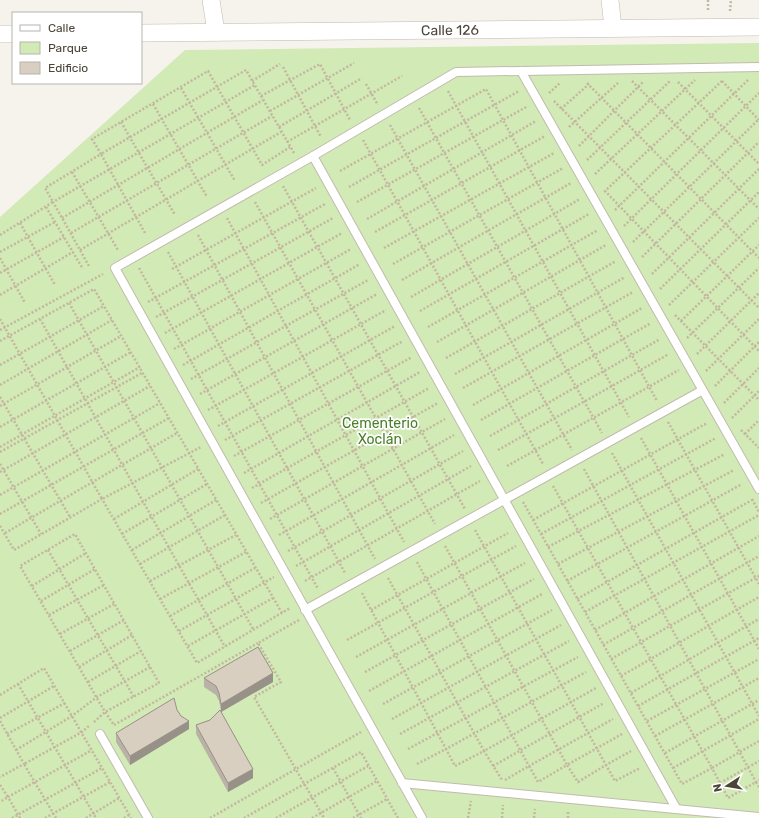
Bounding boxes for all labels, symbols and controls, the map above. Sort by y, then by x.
legend [12,12,142,84]
text: Calle [48,21,75,35]
street label: Calle 126 [421,21,479,39]
text: Parque [48,41,88,55]
text: Edificio [48,61,88,75]
park label: Cementerio Xoclán [342,415,418,448]
north arrow [707,766,747,806]
text: N [711,783,725,793]

